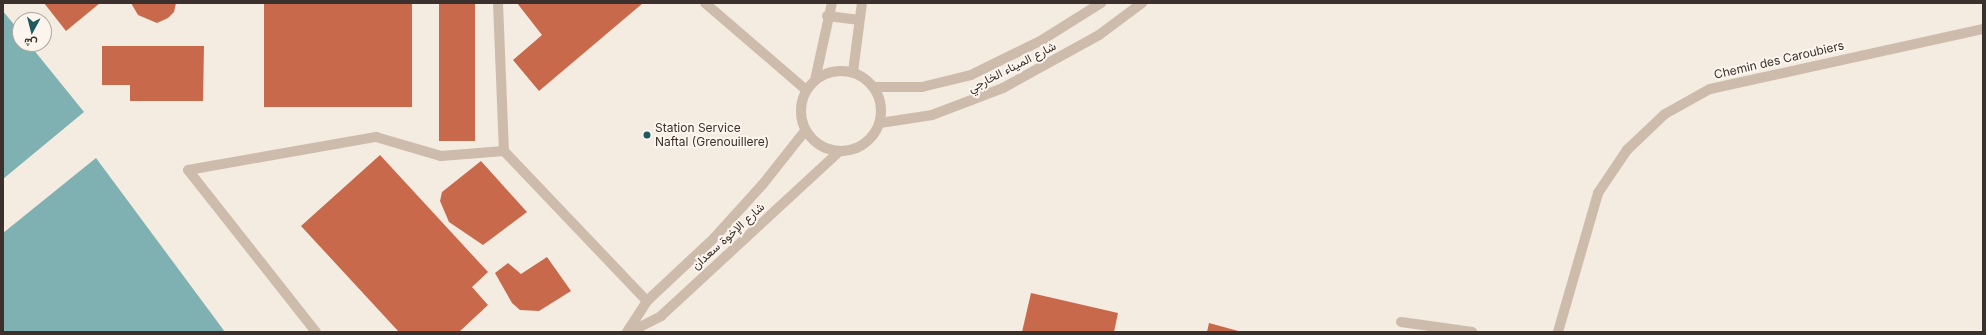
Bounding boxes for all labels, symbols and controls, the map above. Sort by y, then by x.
north arrow [12,12,52,52]
text: ش [23,35,38,51]
street label: Chemin des Caroubiers [1713,38,1845,82]
street label: شارع الميناء الخارجي [966,39,1058,95]
place label: Station Service Naftal (Grenouillere) [655,121,769,149]
marker: Station Service Naftal (Grenouillere) [642,130,652,140]
street label: شارع الإخوة سعدان [689,200,767,272]

